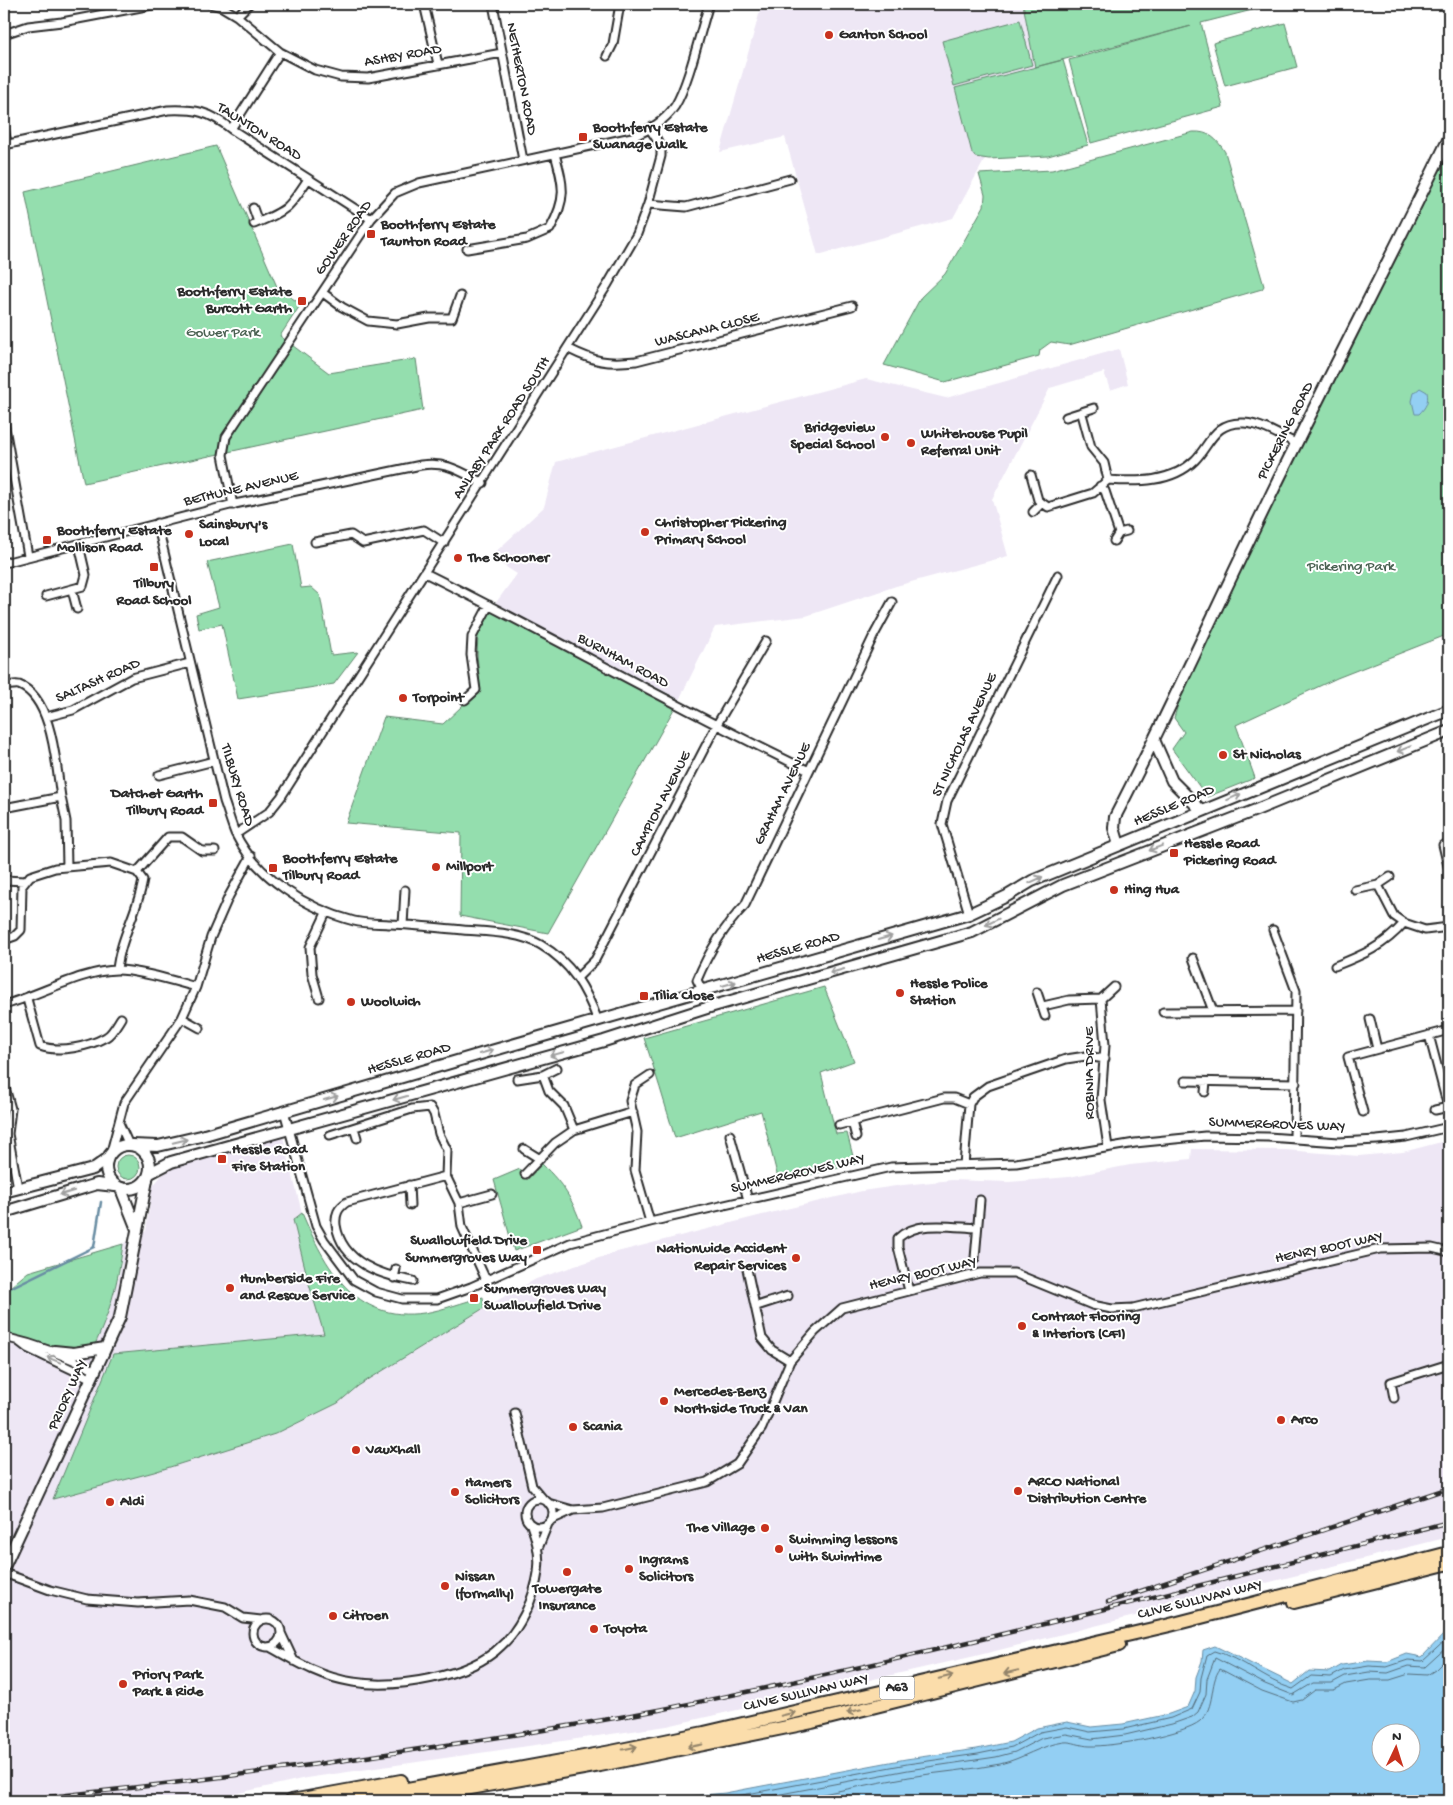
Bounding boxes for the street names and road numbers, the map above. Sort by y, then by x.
street label: NETHERTON ROAD [501,21,541,137]
street label: ASHBY ROAD [363,40,443,72]
street label: TAUNTON ROAD [212,98,305,165]
street label: GOWER ROAD [312,197,377,279]
street label: WASCANA CLOSE [653,308,762,352]
street label: ANLABY PARK ROAD SOUTH [449,353,555,503]
street label: PICKERING ROAD [1253,379,1318,484]
street label: BETHUNE AVENUE [181,467,301,511]
street label: BURNHAM ROAD [573,629,672,693]
street label: SALTASH ROAD [53,654,143,708]
street label: ST NICHOLAS AVENUE [928,670,1002,800]
street label: GRAHAM AVENUE [750,739,816,848]
street label: TILBURY ROAD [216,741,258,829]
street label: CAMPION AVENUE [627,748,696,860]
street label: HESSLE ROAD [1131,781,1217,831]
street label: HESSLE ROAD [754,927,842,968]
street label: ROBINIA DRIVE [1081,1026,1099,1119]
street label: HESSLE ROAD [365,1038,453,1079]
street label: SUMMERGROVES WAY [1208,1114,1346,1136]
street label: SUMMERGROVES WAY [729,1150,867,1198]
street label: HENRY BOOT WAY [1273,1228,1385,1268]
street label: HENRY BOOT WAY [868,1253,978,1295]
street label: PRIORY WAY [44,1357,92,1434]
street label: CLIVE SULLIVAN WAY [1136,1576,1264,1624]
street label: CLIVE SULLIVAN WAY [742,1670,870,1716]
road number: A63 [880,1676,914,1700]

